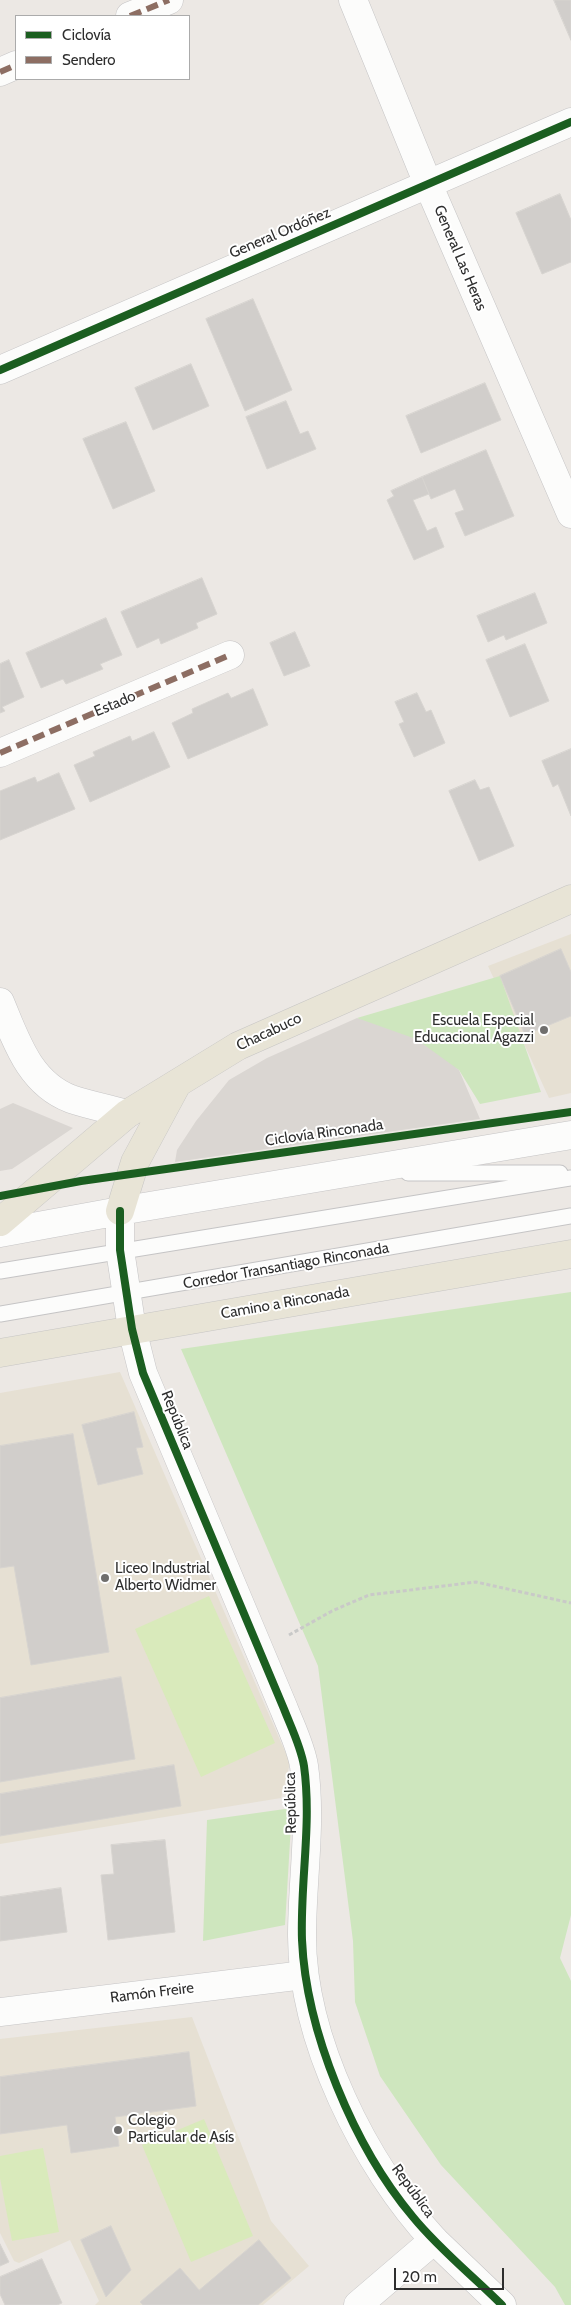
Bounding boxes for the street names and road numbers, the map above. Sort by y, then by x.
street label: General Las Heras [430,203,490,313]
street label: General Ordóñez [227,204,333,262]
street label: Estado [92,687,138,721]
street label: Chacabuco [234,1009,304,1055]
street label: Ciclovía Rinconada [264,1116,384,1150]
street label: Corredor Transantiago Rinconada [182,1239,390,1293]
street label: Camino a Rinconada [219,1283,351,1323]
street label: República [157,1388,197,1452]
street label: República [281,1772,301,1834]
street label: Ramón Freire [109,1979,195,2007]
street label: República [388,2161,438,2221]

